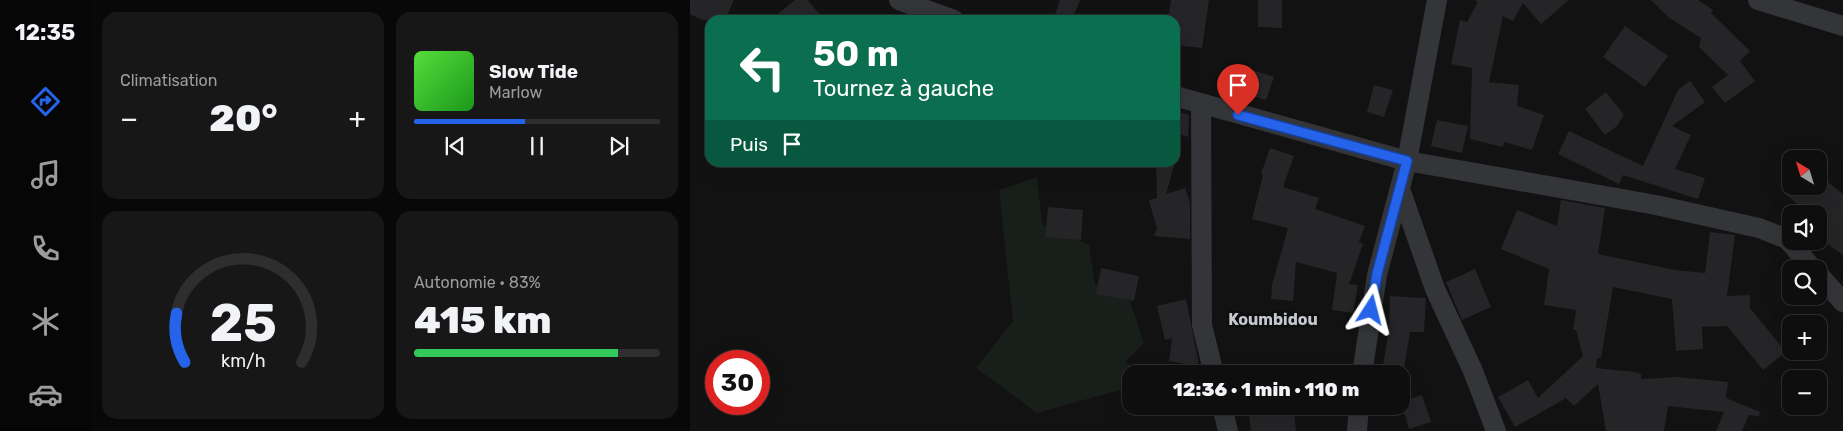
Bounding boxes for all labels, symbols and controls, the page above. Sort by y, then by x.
text: 12:35 [15,19,75,46]
text: 50 m [813,33,899,75]
icon: left [730,35,795,100]
text: Slow Tide [489,60,578,83]
pin [1217,64,1259,115]
text: Climatisation [120,71,217,90]
icon: arrive [1224,71,1252,99]
text: Tournez à gauche [813,75,994,102]
text: Marlow [489,83,542,102]
icon: directions [28,84,63,119]
text: 20° [209,95,278,141]
text: − [120,102,138,135]
text: + [349,102,366,135]
icon: arrive [778,130,806,158]
icon: previous [441,132,469,160]
icon: pause [523,132,551,160]
icon: next [605,132,633,160]
text: Puis [730,133,768,156]
north arrow [1782,150,1828,195]
map controls [1782,150,1827,415]
icon: music [28,157,63,192]
button: sound [1782,205,1827,250]
icon: phone [28,231,63,266]
button: search [1782,260,1827,305]
text: Autonomie · 83% [414,273,541,292]
position arrow [1344,283,1396,335]
text: 25 [209,292,277,354]
text: 415 km [414,297,552,343]
icon: climate [28,304,63,339]
district label: Koumbidou [1228,310,1318,329]
button: + [1782,315,1827,360]
text: km/h [221,350,265,371]
speed limit sign: 30 [705,350,770,415]
button: − [1782,370,1827,415]
icon: car [28,377,63,412]
text: 12:36 · 1 min · 110 m [1173,378,1359,401]

